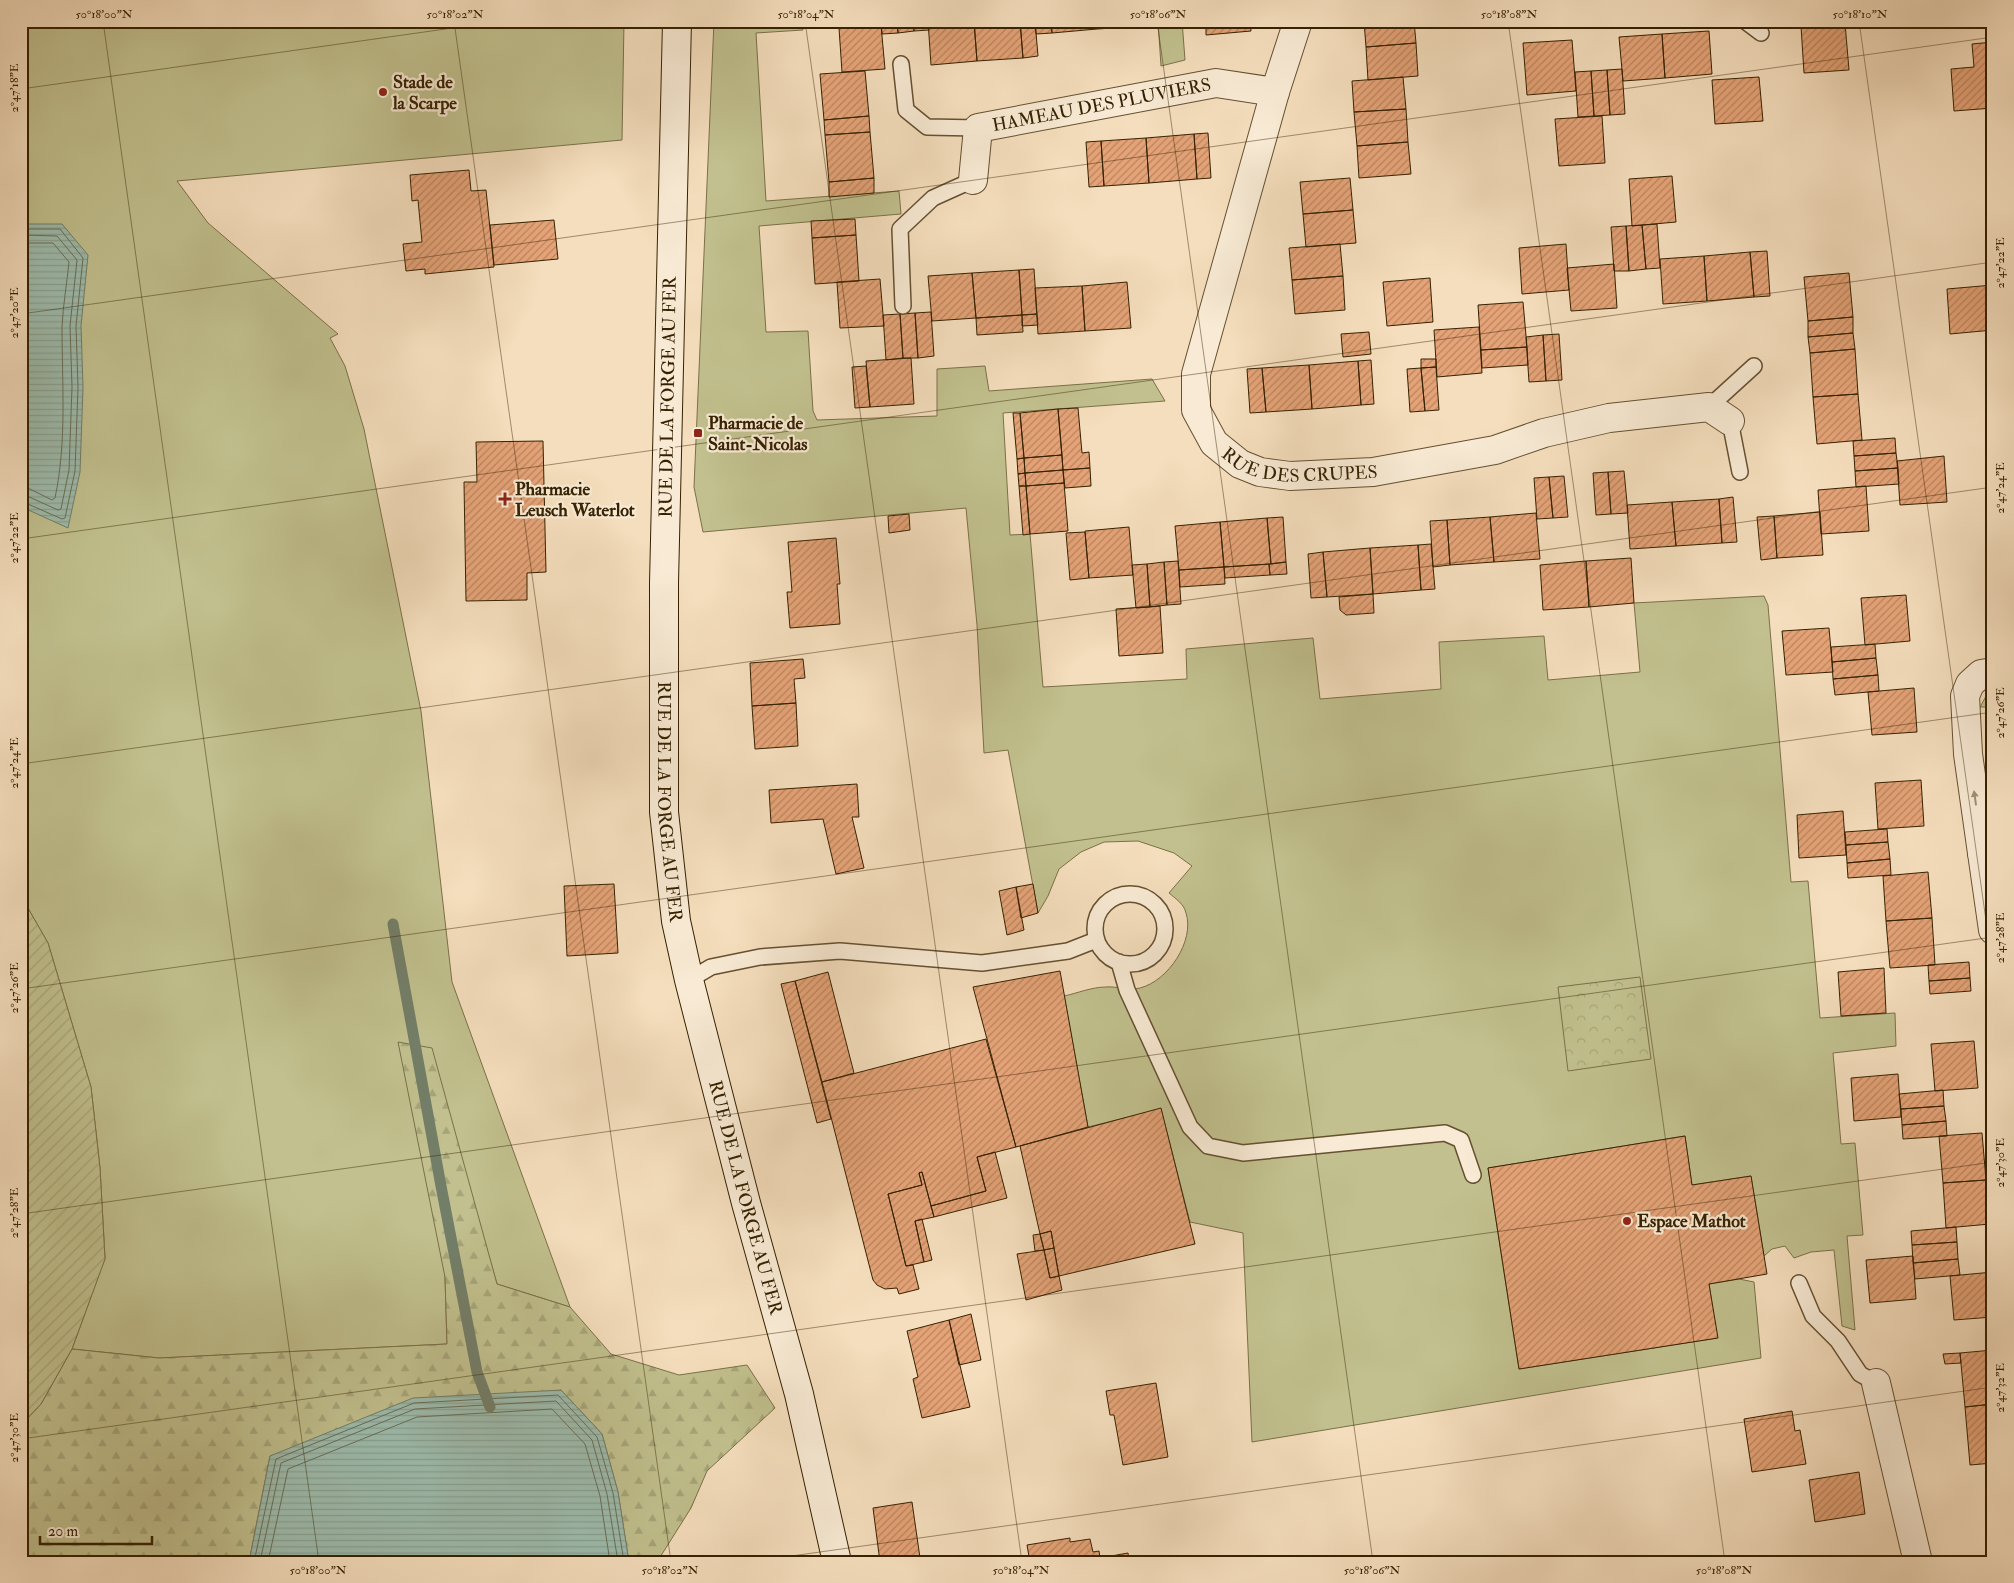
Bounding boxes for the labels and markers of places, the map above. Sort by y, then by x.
place label: Stade de la Scarpe [392,71,457,115]
marker: Stade de la Scarpe [377,86,389,98]
place label: Pharmacie de Saint-Nicolas [708,412,807,456]
marker: Pharmacie de Saint-Nicolas [692,427,704,439]
place label: Pharmacie Leusch Waterlot [515,478,635,522]
marker: Pharmacie Leusch Waterlot [499,493,511,505]
place label: Espace Mathot [1637,1210,1746,1233]
marker: Espace Mathot [1621,1215,1633,1227]

